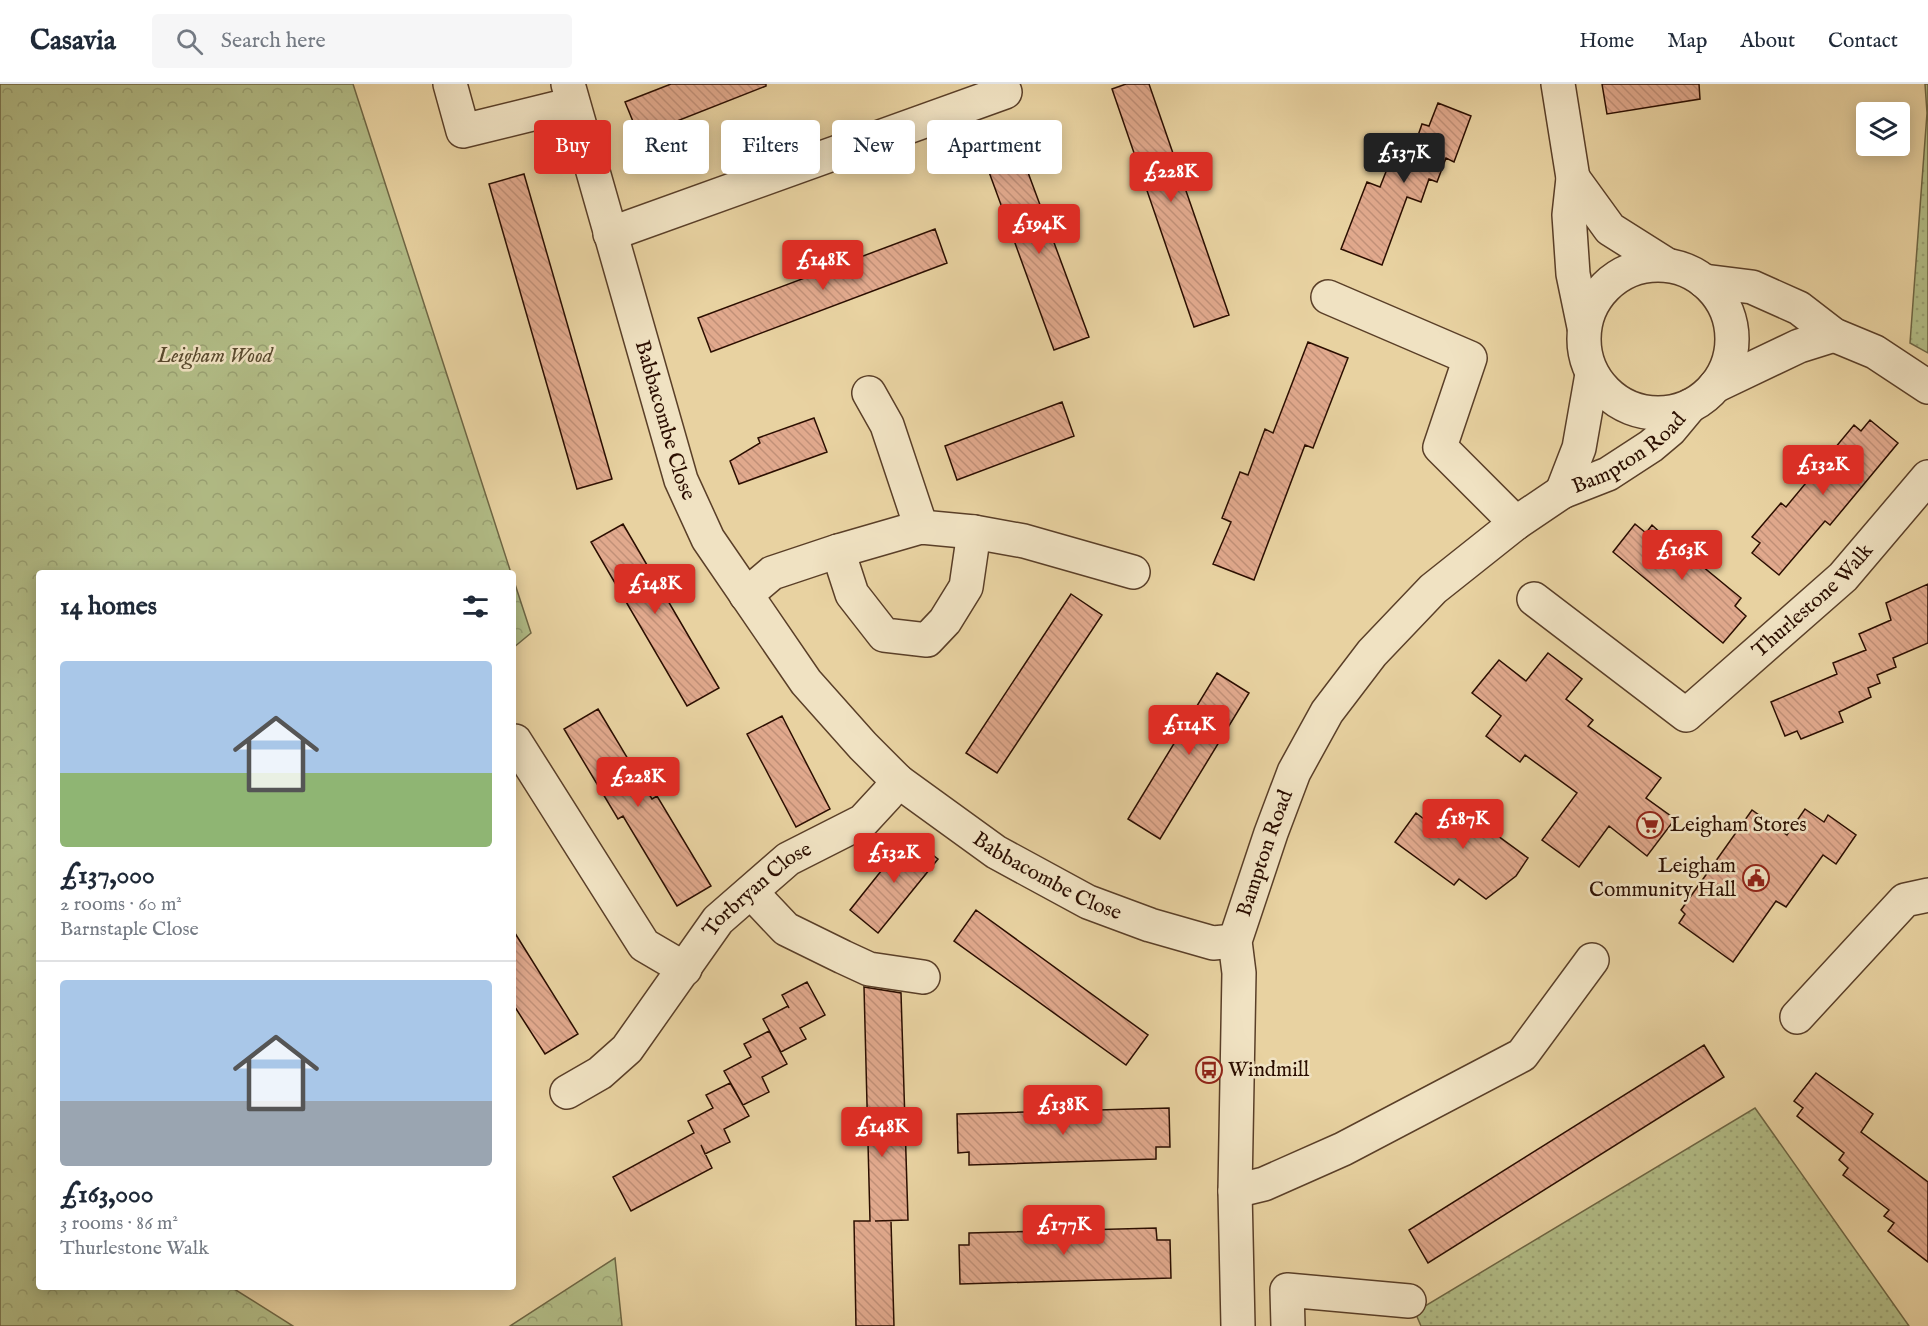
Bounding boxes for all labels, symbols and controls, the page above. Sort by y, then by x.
search box [152,14,572,68]
text: Casavia [30,24,116,59]
icon: search [173,25,206,58]
text: Search here [221,27,326,55]
text: Home [1579,28,1634,55]
text: Map [1667,28,1707,55]
text: About [1740,28,1795,55]
text: Contact [1828,28,1898,55]
map controls [1856,102,1910,156]
button: layers [1856,102,1910,156]
chip: Buy [534,120,611,174]
chip: Rent [623,120,709,174]
chip: Filters [721,120,820,174]
chip: New [832,120,915,174]
chip: Apartment [927,120,1062,174]
pin: £137K [1362,133,1446,184]
text: £137K [1378,140,1430,165]
pin: £228K [1129,152,1213,203]
text: £228K [1144,159,1198,184]
pin: £194K [997,204,1081,255]
text: £194K [1012,211,1066,236]
pin: £148K [781,240,865,291]
text: £148K [796,247,850,272]
street label: Babbacombe Close [628,337,702,505]
park label: Leigham Wood [156,343,275,370]
street label: Bampton Road [1568,406,1693,500]
pin: £132K [1781,445,1865,496]
text: £132K [1797,452,1849,477]
pin: £163K [1640,530,1724,581]
text: £163K [1656,537,1708,562]
street label: Thurlestone Walk [1747,537,1880,664]
pin: £148K [613,564,697,615]
text: £148K [628,571,682,596]
text: 14 homes [60,590,157,623]
icon: filters [459,590,492,623]
icon: home [222,700,330,808]
pin: £114K [1147,705,1231,756]
text: £114K [1162,712,1216,737]
pin: £228K [596,757,680,808]
text: £228K [611,764,665,789]
street label: Bampton Road [1231,785,1300,920]
pin: £187K [1421,799,1505,850]
text: £187K [1437,806,1489,831]
supermarket icon: Leigham Stores [1635,810,1665,840]
place label: Leigham Stores [1670,812,1807,839]
street label: Babbacombe Close [967,826,1126,927]
pin: £132K [852,833,936,884]
street label: Torbryan Close [697,836,816,942]
text: £132K [868,840,920,865]
place label: Leigham Community Hall [1589,853,1736,904]
text: £137,000 [60,859,155,892]
public building icon: Leigham Community Hall [1741,863,1771,893]
text: 2 rooms · 60 m² [60,892,182,917]
text: Barnstaple Close [60,917,199,942]
icon: home [222,1019,330,1127]
bus stop icon: Windmill [1194,1055,1224,1085]
place label: Windmill [1228,1057,1310,1084]
pin: £138K [1021,1085,1105,1136]
text: £138K [1037,1092,1089,1117]
pin: £148K [840,1107,924,1158]
text: £148K [855,1114,909,1139]
text: £163,000 [60,1178,154,1211]
pin: £177K [1022,1205,1106,1256]
text: 3 rooms · 86 m² [60,1211,178,1236]
text: £177K [1037,1212,1091,1237]
text: Thurlestone Walk [60,1236,209,1261]

